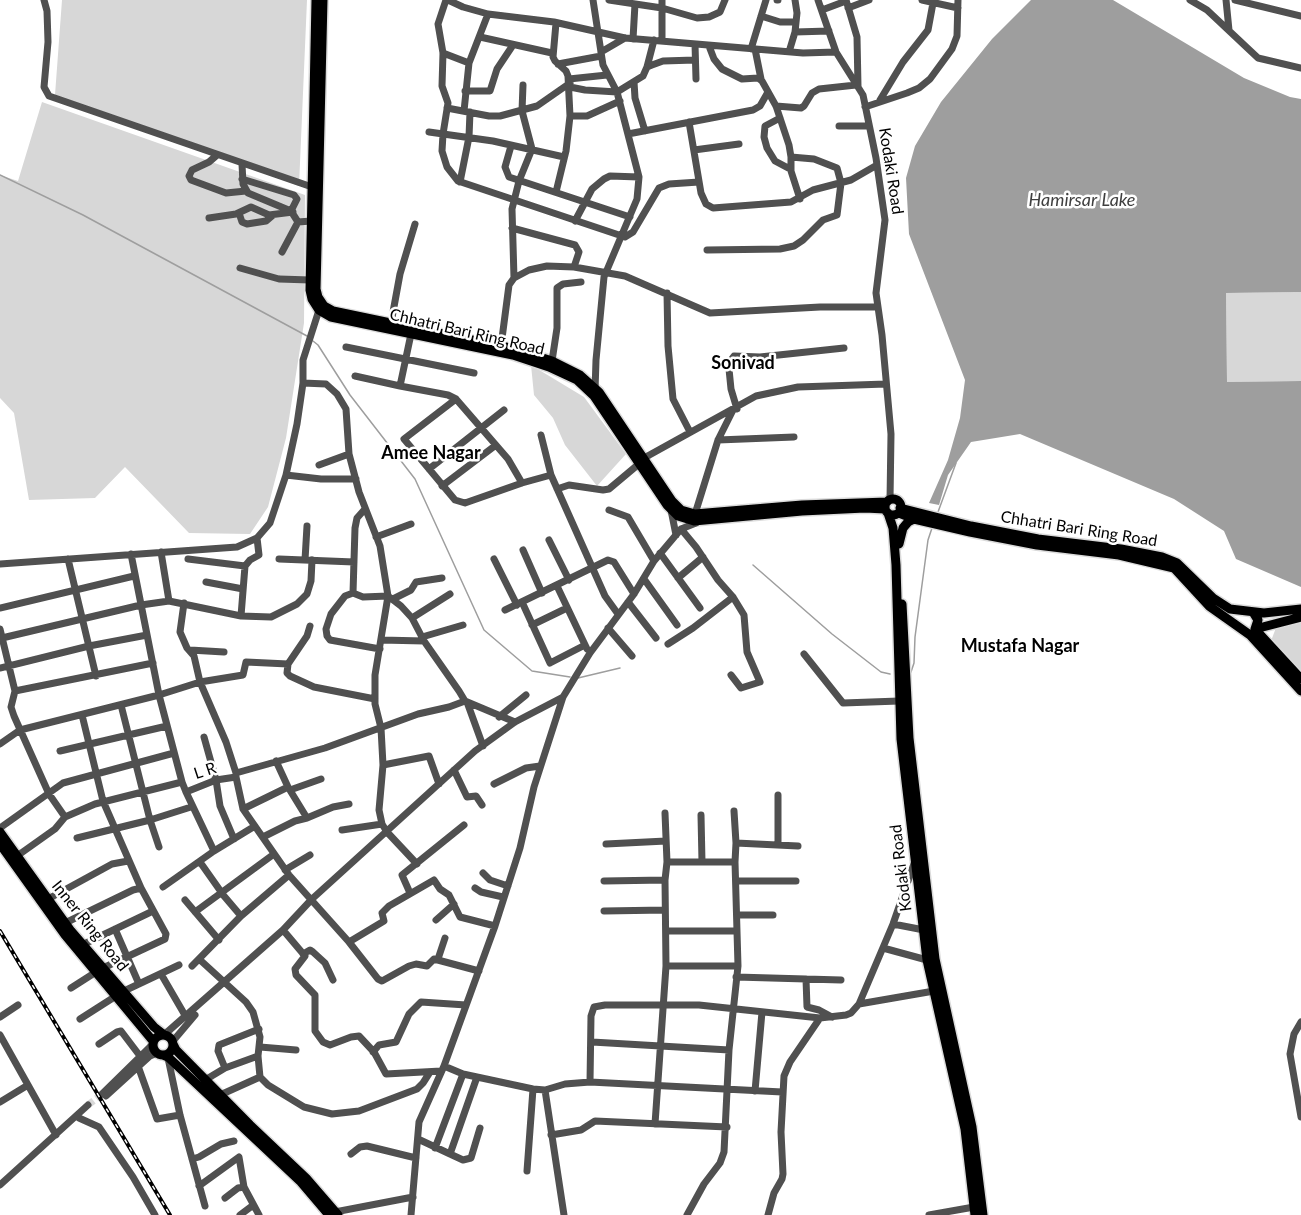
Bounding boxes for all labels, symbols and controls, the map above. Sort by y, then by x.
street label: Kodaki Road [875,126,907,216]
water label: Hamirsar Lake [1029,189,1135,211]
street label: Chhatri Bari Ring Road [388,305,546,359]
district label: Sonivad [711,352,775,374]
district label: Amee Nagar [381,442,481,464]
street label: Chhatri Bari Ring Road [999,507,1159,551]
district label: Mustafa Nagar [961,635,1079,657]
street label: L R [191,758,219,784]
street label: Kodaki Road [886,823,916,913]
street label: Inner Ring Road [48,877,132,975]

